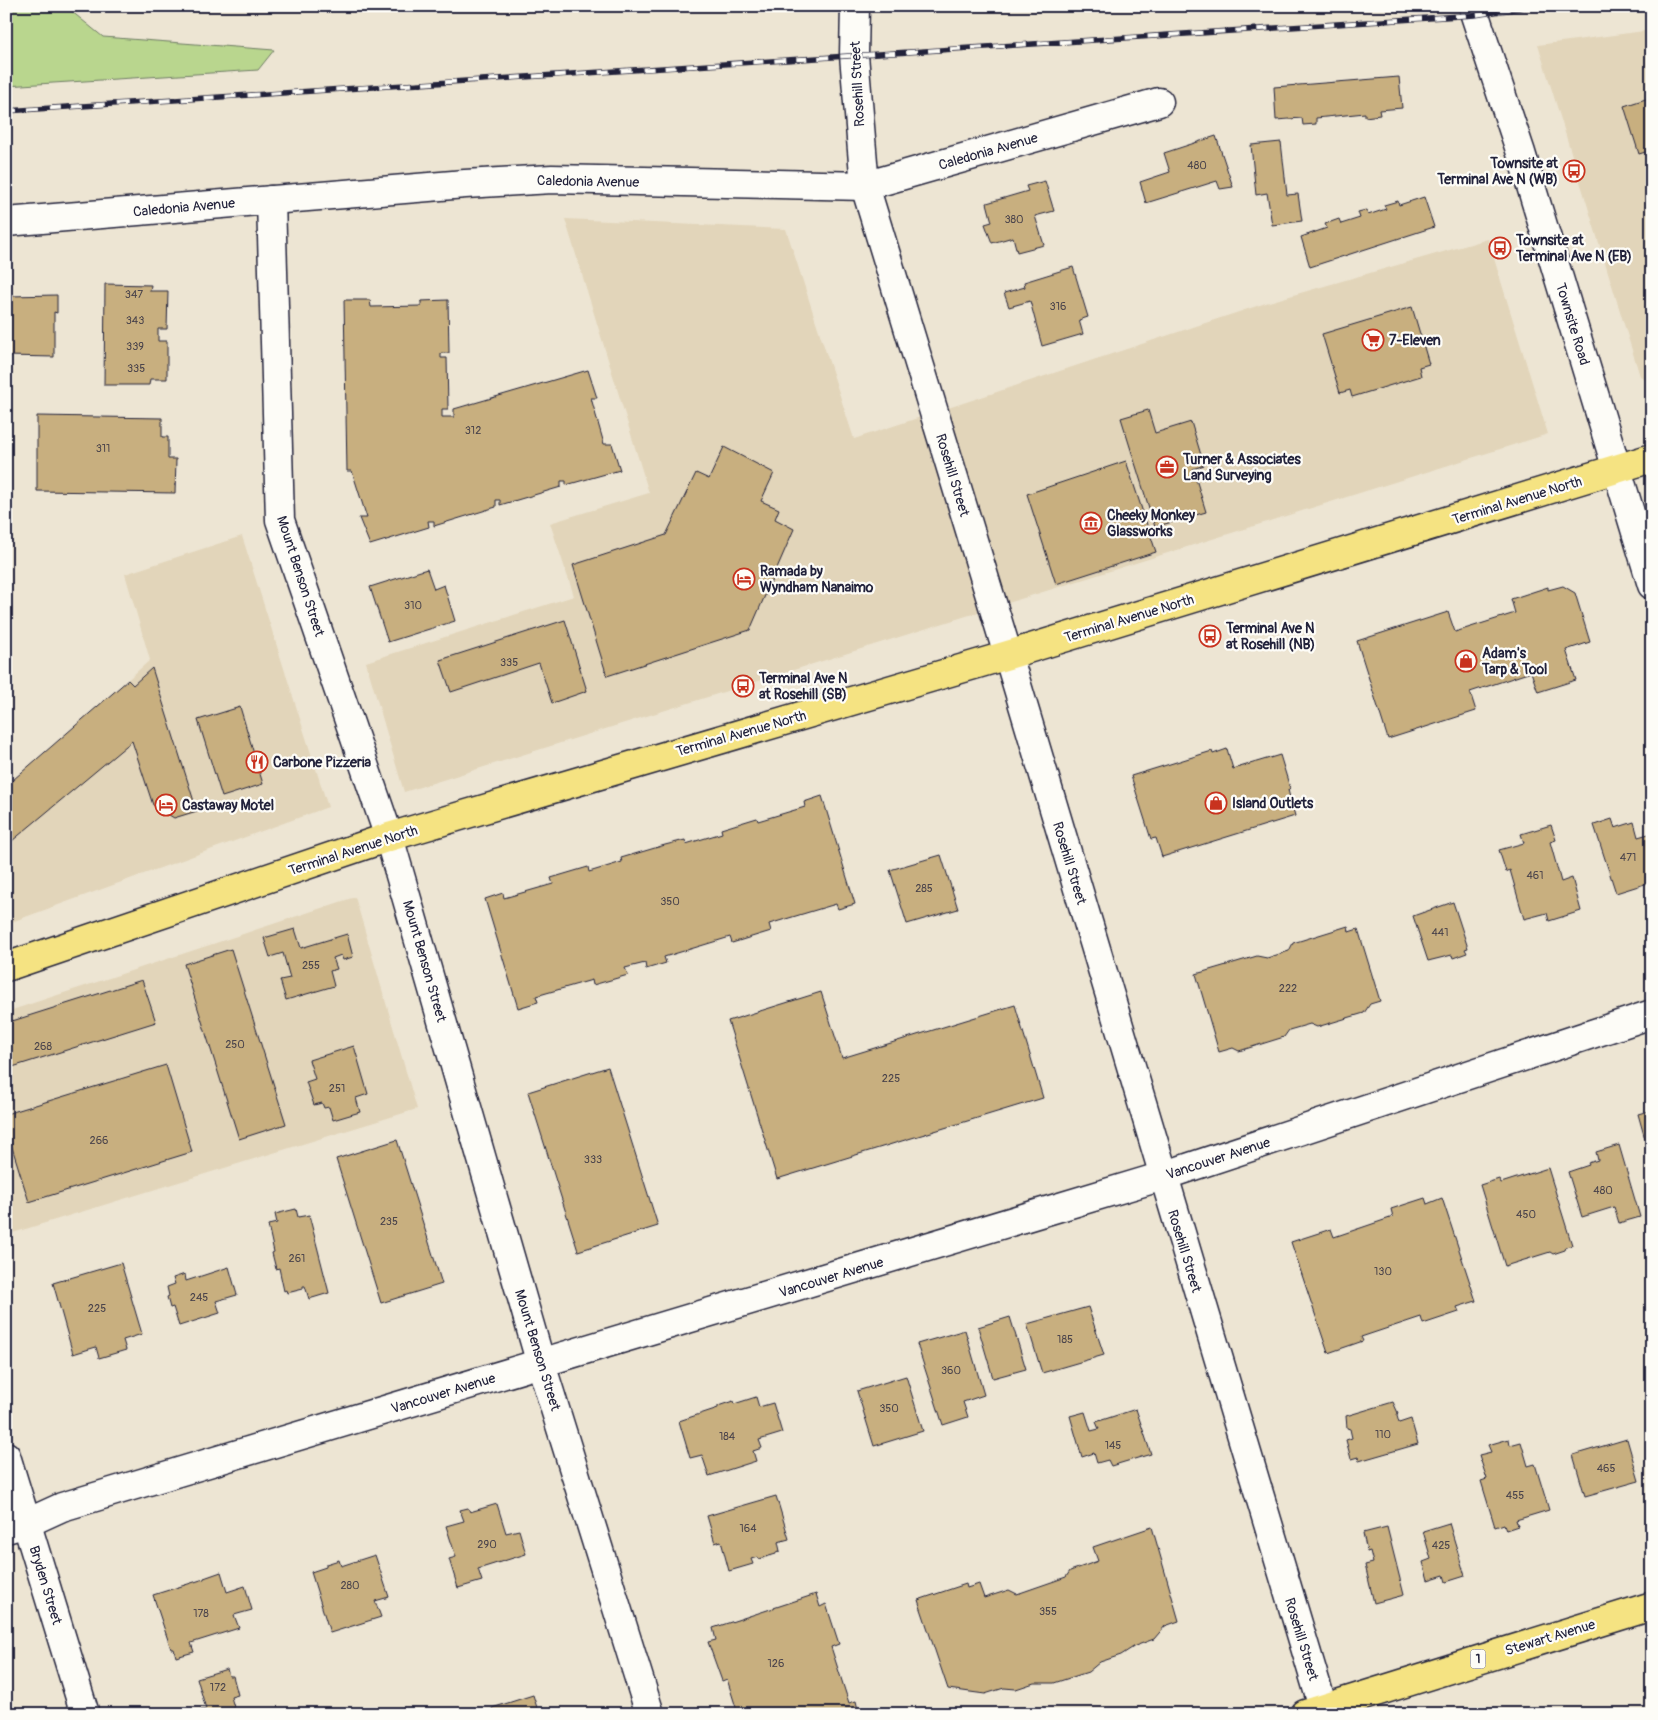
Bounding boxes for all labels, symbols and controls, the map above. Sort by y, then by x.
street label: Rosehill Street [847,40,868,127]
street label: Caledonia Avenue [937,129,1040,174]
place label: Townsite at Terminal Ave N (WB) [1436,155,1558,188]
house number: 480 [1187,159,1207,172]
bus stop icon: Townsite at Terminal Ave N (WB) [1562,159,1586,183]
street label: Caledonia Avenue [537,172,639,191]
street label: Caledonia Avenue [132,195,236,220]
house number: 380 [1004,213,1024,226]
place label: Townsite at Terminal Ave N (EB) [1515,232,1632,265]
bus stop icon: Townsite at Terminal Ave N (EB) [1488,236,1512,260]
street label: Townsite Road [1552,281,1593,367]
house number: 347 [125,288,143,301]
house number: 316 [1050,300,1066,313]
house number: 343 [126,314,144,327]
supermarket icon: 7-Eleven [1361,328,1385,352]
place label: 7-Eleven [1389,332,1441,349]
house number: 339 [126,340,144,353]
house number: 335 [127,362,145,375]
house number: 312 [465,424,481,437]
street label: Rosehill Street [932,432,973,519]
house number: 311 [96,442,110,455]
place label: Turner & Associates Land Surveying [1182,451,1301,484]
office icon: Turner & Associates Land Surveying [1155,455,1179,479]
street label: Terminal Avenue North [1450,473,1584,528]
place label: Cheeky Monkey Glassworks [1107,507,1195,540]
museum icon: Cheeky Monkey Glassworks [1079,511,1103,535]
street label: Mount Benson Street [273,514,328,639]
place label: Ramada by Wyndham Nanaimo [760,563,874,596]
hotel icon: Ramada by Wyndham Nanaimo [732,567,756,591]
street label: Terminal Avenue North [1062,591,1196,646]
house number: 310 [404,599,422,612]
place label: Terminal Ave N at Rosehill (NB) [1225,620,1315,653]
bus stop icon: Terminal Ave N at Rosehill (NB) [1198,624,1222,648]
place label: Adam's Tarp & Tool [1481,645,1547,678]
shop icon: Adam's Tarp & Tool [1454,649,1478,673]
house number: 335 [500,656,518,669]
place label: Terminal Ave N at Rosehill (SB) [758,670,847,703]
bus stop icon: Terminal Ave N at Rosehill (SB) [731,674,755,698]
street label: Terminal Avenue North [674,707,808,760]
restaurant icon: Carbone Pizzeria [245,750,269,774]
place label: Carbone Pizzeria [273,754,371,771]
shop icon: Island Outlets [1204,791,1228,815]
hotel icon: Castaway Motel [154,793,178,817]
place label: Island Outlets [1232,795,1314,812]
place label: Castaway Motel [182,797,274,814]
street label: Rosehill Street [1049,820,1090,907]
street label: Terminal Avenue North [286,822,420,879]
house number: 471 [1620,851,1636,864]
house number: 461 [1526,869,1544,882]
house number: 285 [915,882,933,895]
house number: 350 [660,895,680,908]
street label: Mount Benson Street [399,898,450,1024]
house number: 441 [1431,926,1449,939]
house number: 255 [302,959,320,972]
house number: 222 [1279,982,1297,995]
house number: 250 [225,1038,245,1051]
house number: 268 [34,1040,52,1053]
house number: 225 [882,1072,900,1085]
house number: 251 [329,1082,345,1095]
house number: 266 [90,1134,108,1147]
street label: Vancouver Avenue [1164,1134,1272,1183]
house number: 333 [584,1153,602,1166]
house number: 480 [1593,1184,1613,1197]
street label: Rosehill Street [1164,1208,1205,1295]
house number: 450 [1516,1208,1536,1221]
house number: 235 [380,1215,398,1228]
house number: 261 [289,1252,305,1265]
street label: Vancouver Avenue [777,1253,886,1301]
house number: 130 [1374,1265,1392,1278]
street label: Mount Benson Street [511,1287,564,1413]
house number: 245 [190,1291,208,1304]
house number: 225 [88,1302,106,1315]
house number: 185 [1057,1333,1073,1346]
house number: 360 [941,1364,961,1377]
street label: Vancouver Avenue [389,1369,498,1417]
house number: 350 [879,1402,899,1415]
house number: 110 [1375,1428,1391,1441]
house number: 184 [719,1430,736,1443]
house number: 145 [1105,1439,1121,1452]
house number: 465 [1597,1462,1615,1475]
house number: 455 [1506,1489,1524,1502]
house number: 164 [739,1522,757,1535]
house number: 290 [477,1538,497,1551]
house number: 425 [1432,1539,1450,1552]
street label: Bryden Street [25,1544,66,1627]
house number: 280 [340,1579,360,1592]
street label: Rosehill Street [1281,1596,1322,1683]
house number: 355 [1039,1605,1057,1618]
house number: 178 [193,1607,209,1620]
street label: Stewart Avenue [1503,1616,1597,1659]
road number: 1 [1470,1650,1486,1668]
house number: 126 [768,1657,784,1670]
house number: 172 [210,1681,226,1694]

